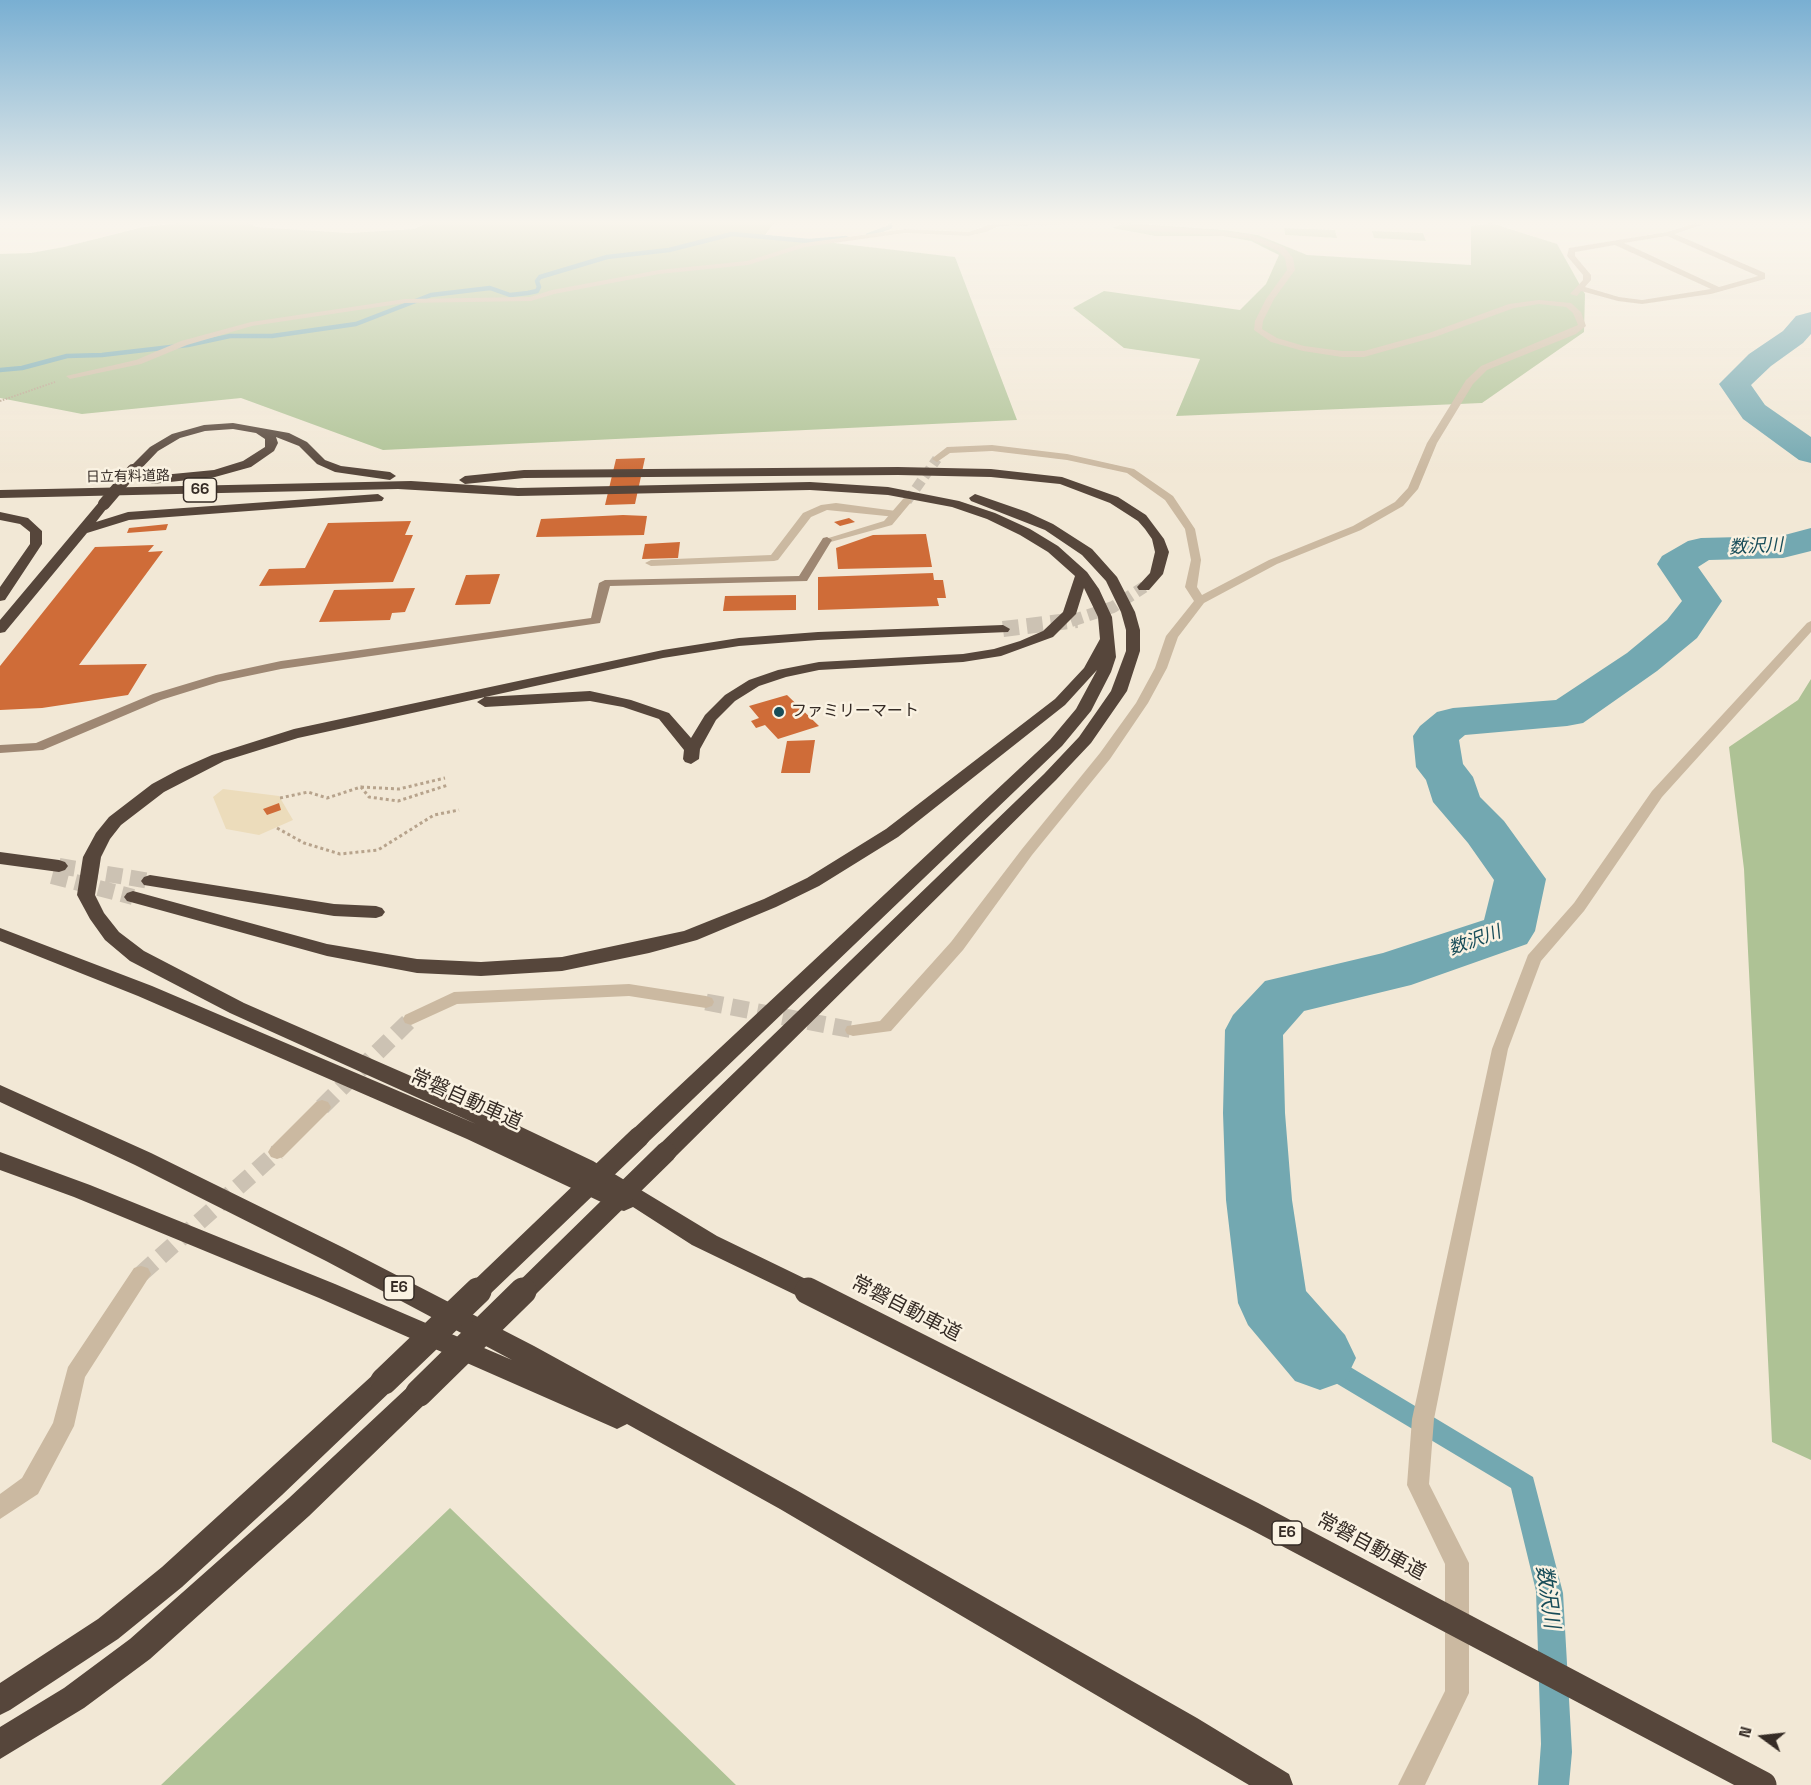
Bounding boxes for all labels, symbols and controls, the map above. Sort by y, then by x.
street label: 日立有料道路 [86,468,170,486]
road number: 66 [184,478,216,502]
water label: 数沢川 [1728,535,1784,559]
place label: ファミリーマート [791,702,919,722]
marker: ファミリーマート [772,705,786,719]
water label: 数沢川 [1446,922,1504,960]
street label: 常磐自動車道 [406,1065,526,1135]
street label: 常磐自動車道 [847,1271,965,1347]
road number: E6 [384,1276,414,1300]
street label: 常磐自動車道 [1312,1508,1430,1586]
road number: E6 [1272,1521,1302,1545]
water label: 数沢川 [1530,1564,1564,1630]
north arrow [1733,1707,1793,1767]
text: N [1734,1724,1757,1740]

